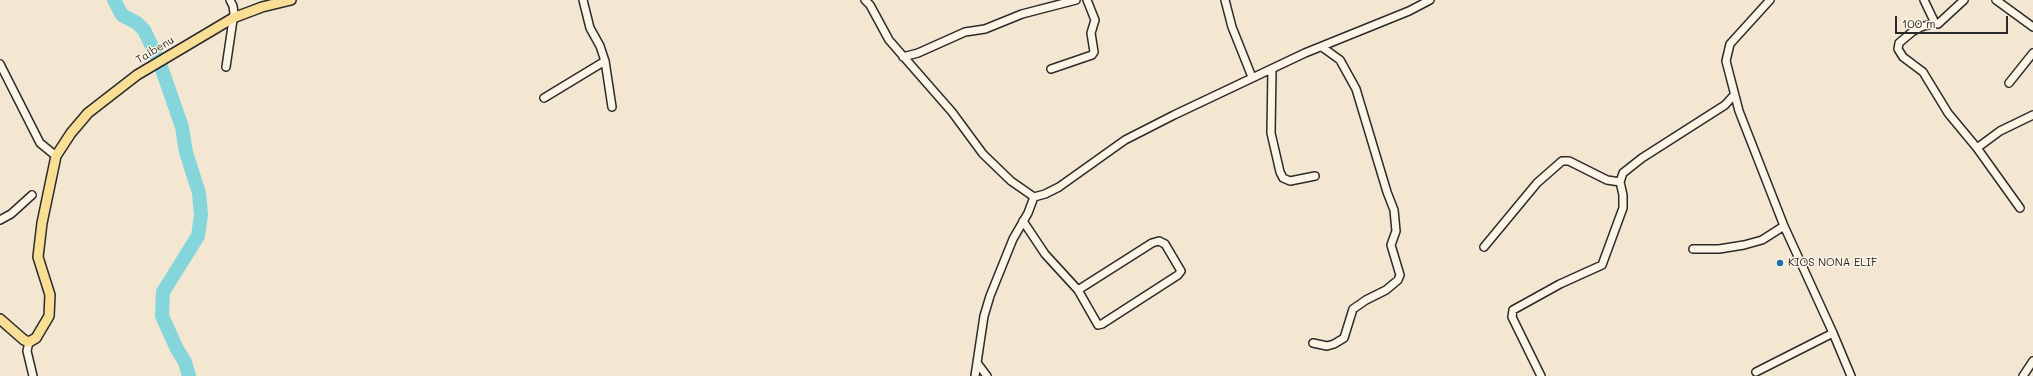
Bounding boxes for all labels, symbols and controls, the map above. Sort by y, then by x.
scale bar [1897,8,2010,34]
text: 100 m [1902,15,1936,31]
street label: Taibenu [133,33,177,67]
place label: KIOS NONA ELIF [1788,256,1877,270]
marker: KIOS NONA ELIF [1775,258,1785,268]

